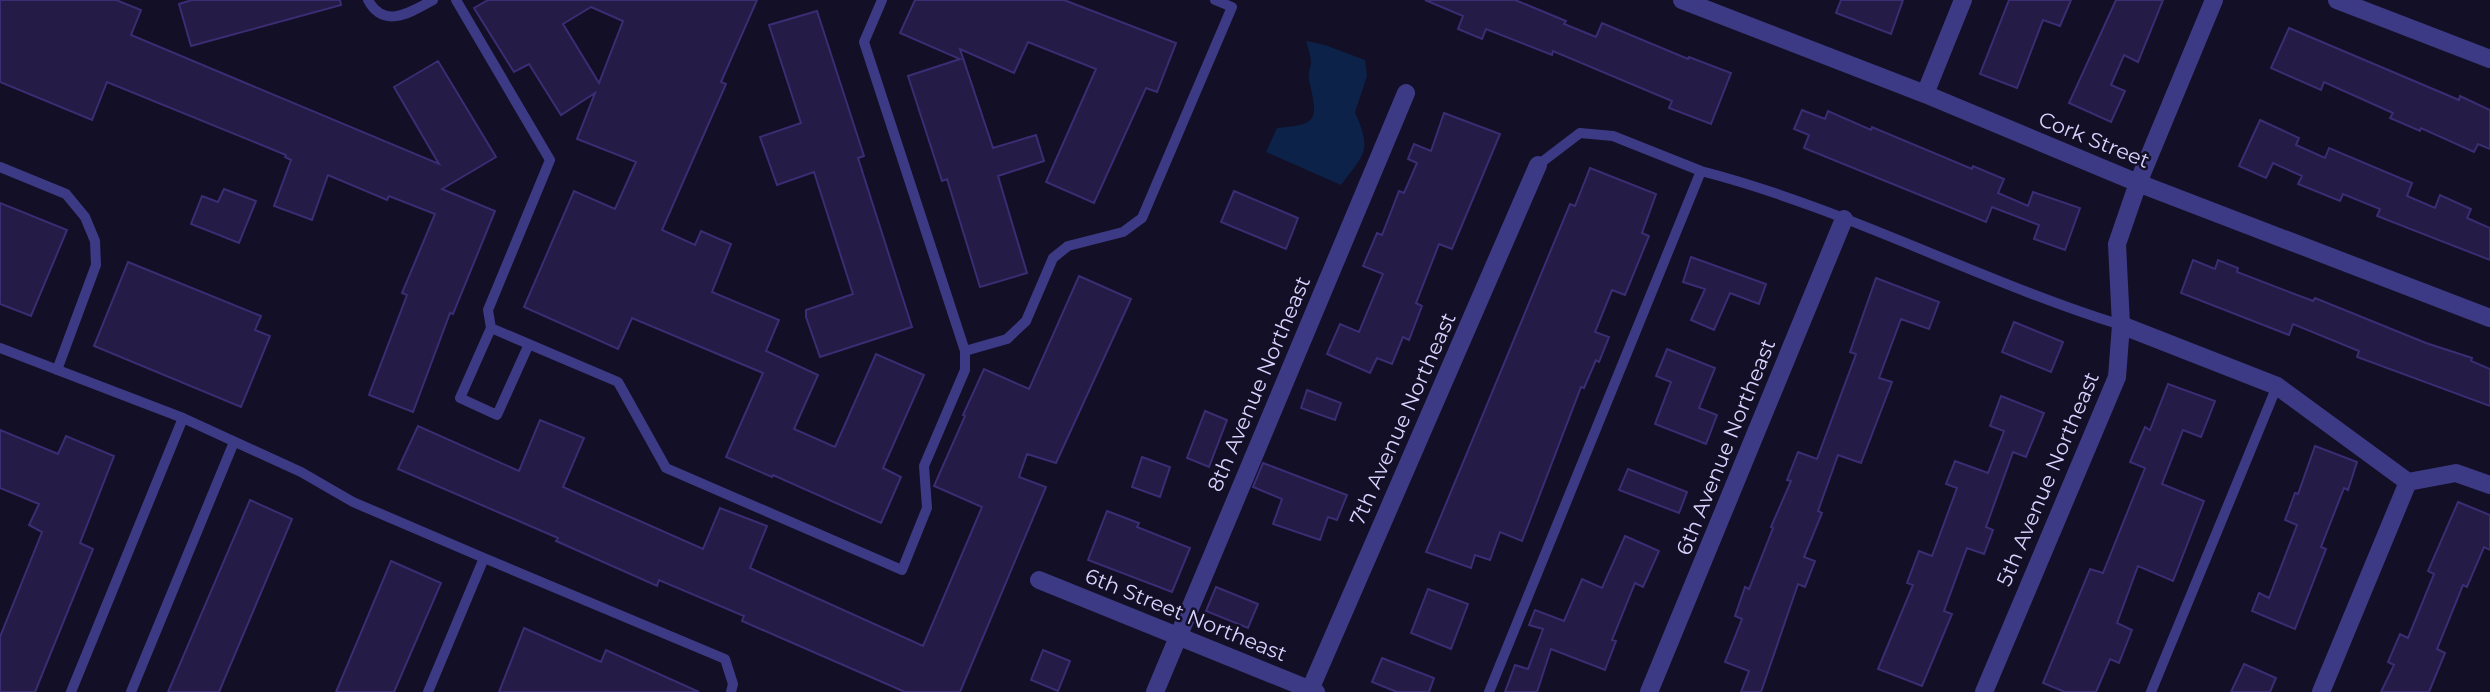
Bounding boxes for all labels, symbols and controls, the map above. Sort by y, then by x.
street label: Cork Street [2035,106,2153,173]
street label: 8th Avenue Northeast [1202,272,1315,495]
street label: 7th Avenue Northeast [1344,309,1461,529]
street label: 6th Avenue Northeast [1671,335,1780,559]
street label: 5th Avenue Northeast [1991,368,2104,590]
street label: 6th Street Northeast [1082,563,1291,666]

